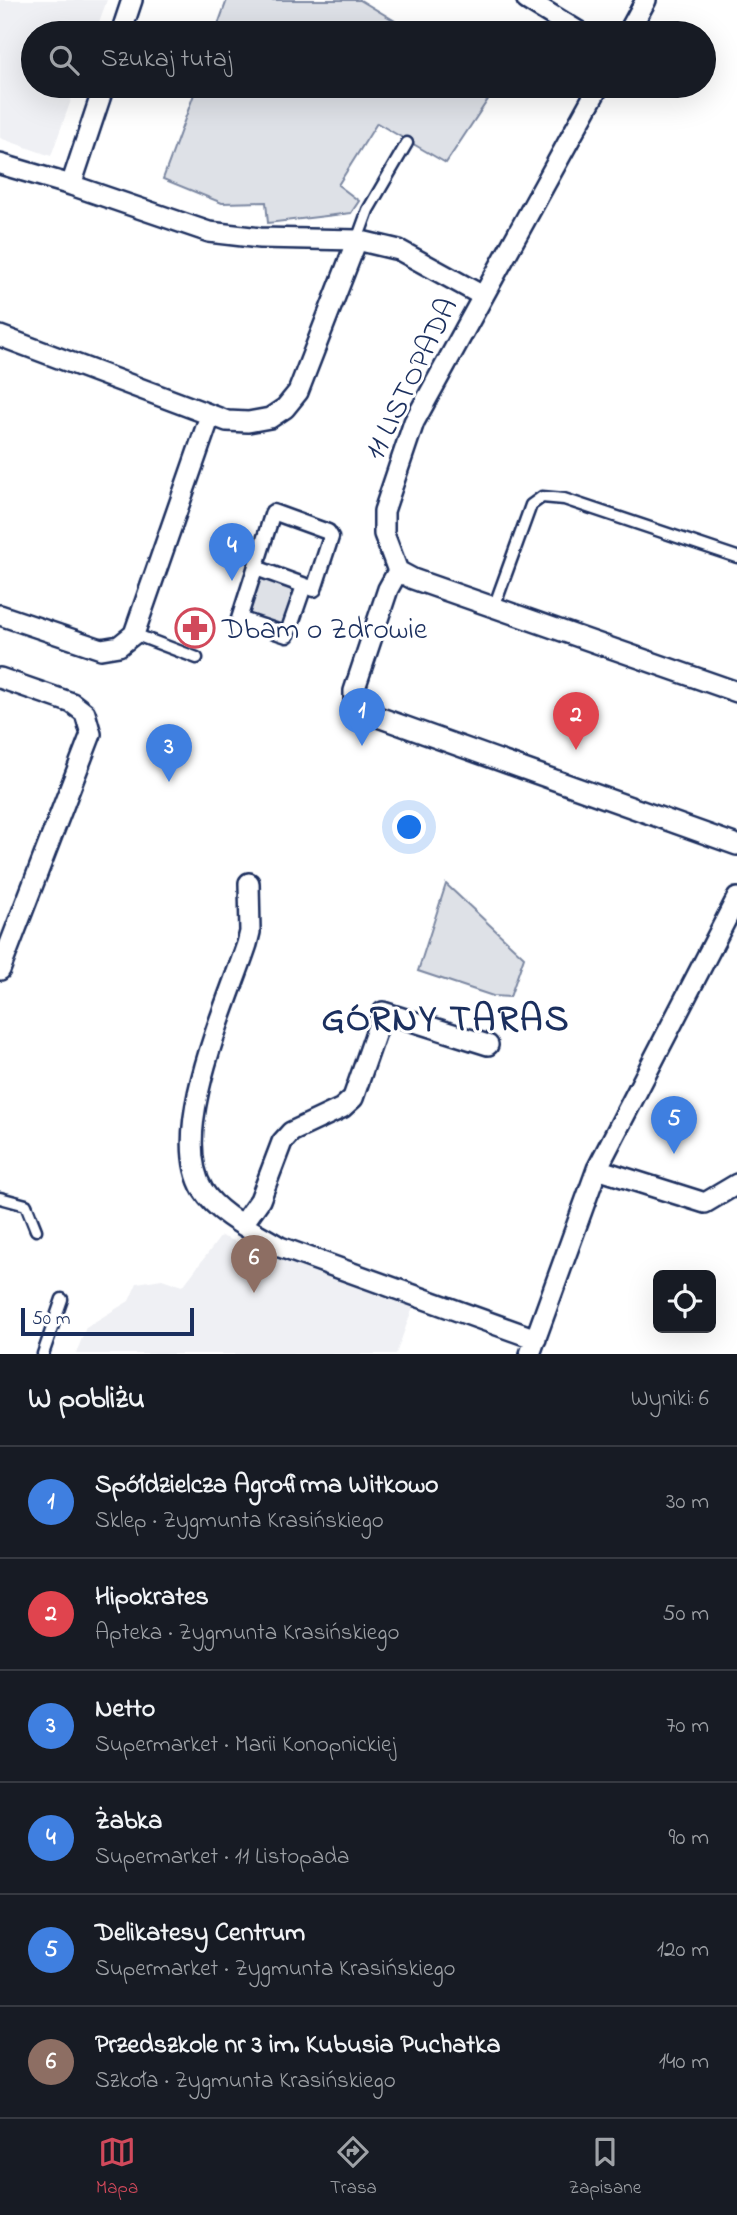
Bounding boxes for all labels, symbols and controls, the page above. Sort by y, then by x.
search box [21,21,716,98]
icon: search [45,41,83,79]
text: Szukaj tutaj [101,41,232,79]
street label: 11 LISTOPADA [354,291,471,468]
pin: 4 [209,523,255,581]
pharmacy icon: Dbam o Zdrowie [174,607,216,649]
place label: Dbam o Zdrowie [221,609,428,653]
pin: 1 [339,688,385,746]
pin: 2 [553,692,599,750]
pin: 3 [146,724,192,782]
your location [392,810,426,844]
district label: GÓRNY TARAS [322,994,570,1048]
pin: 5 [651,1096,697,1154]
pin: 6 [231,1235,277,1293]
map controls [653,1270,716,1333]
button: locate [653,1270,716,1333]
scale bar [21,1305,194,1337]
text: 50 m [32,1306,71,1333]
text: W pobliżu [28,1378,145,1422]
text: Wyniki: 6 [631,1383,709,1416]
text: Spółdzielcza Agrofirma Witkowo [95,1467,439,1505]
text: 1 [47,1486,55,1519]
text: 30 m [666,1486,709,1519]
text: Sklep · Zygmunta Krasińskiego [95,1505,384,1538]
text: Hipokrates [95,1579,209,1617]
text: 2 [45,1598,57,1631]
text: 50 m [662,1598,709,1631]
text: Apteka · Zygmunta Krasińskiego [95,1617,399,1650]
text: Netto [95,1691,155,1729]
text: 3 [46,1710,56,1743]
text: 70 m [666,1710,709,1743]
text: Supermarket · Marii Konopnickiej [95,1729,396,1762]
text: Żabka [95,1803,162,1841]
text: 4 [46,1822,56,1855]
text: 90 m [669,1822,709,1855]
text: Supermarket · 11 Listopada [95,1841,349,1874]
text: Delikatesy Centrum [95,1915,305,1953]
text: 5 [44,1934,58,1967]
text: 120 m [657,1934,709,1967]
text: Supermarket · Zygmunta Krasińskiego [95,1953,456,1986]
text: Przedszkole nr 3 im. Kubusia Puchatka [95,2027,501,2065]
text: 6 [46,2046,56,2079]
text: 140 m [659,2046,709,2079]
text: Szkoła · Zygmunta Krasińskiego [95,2065,396,2098]
tab: Mapa [96,2133,138,2202]
tab: Trasa [330,2133,377,2202]
tab: Zapisane [569,2133,641,2202]

